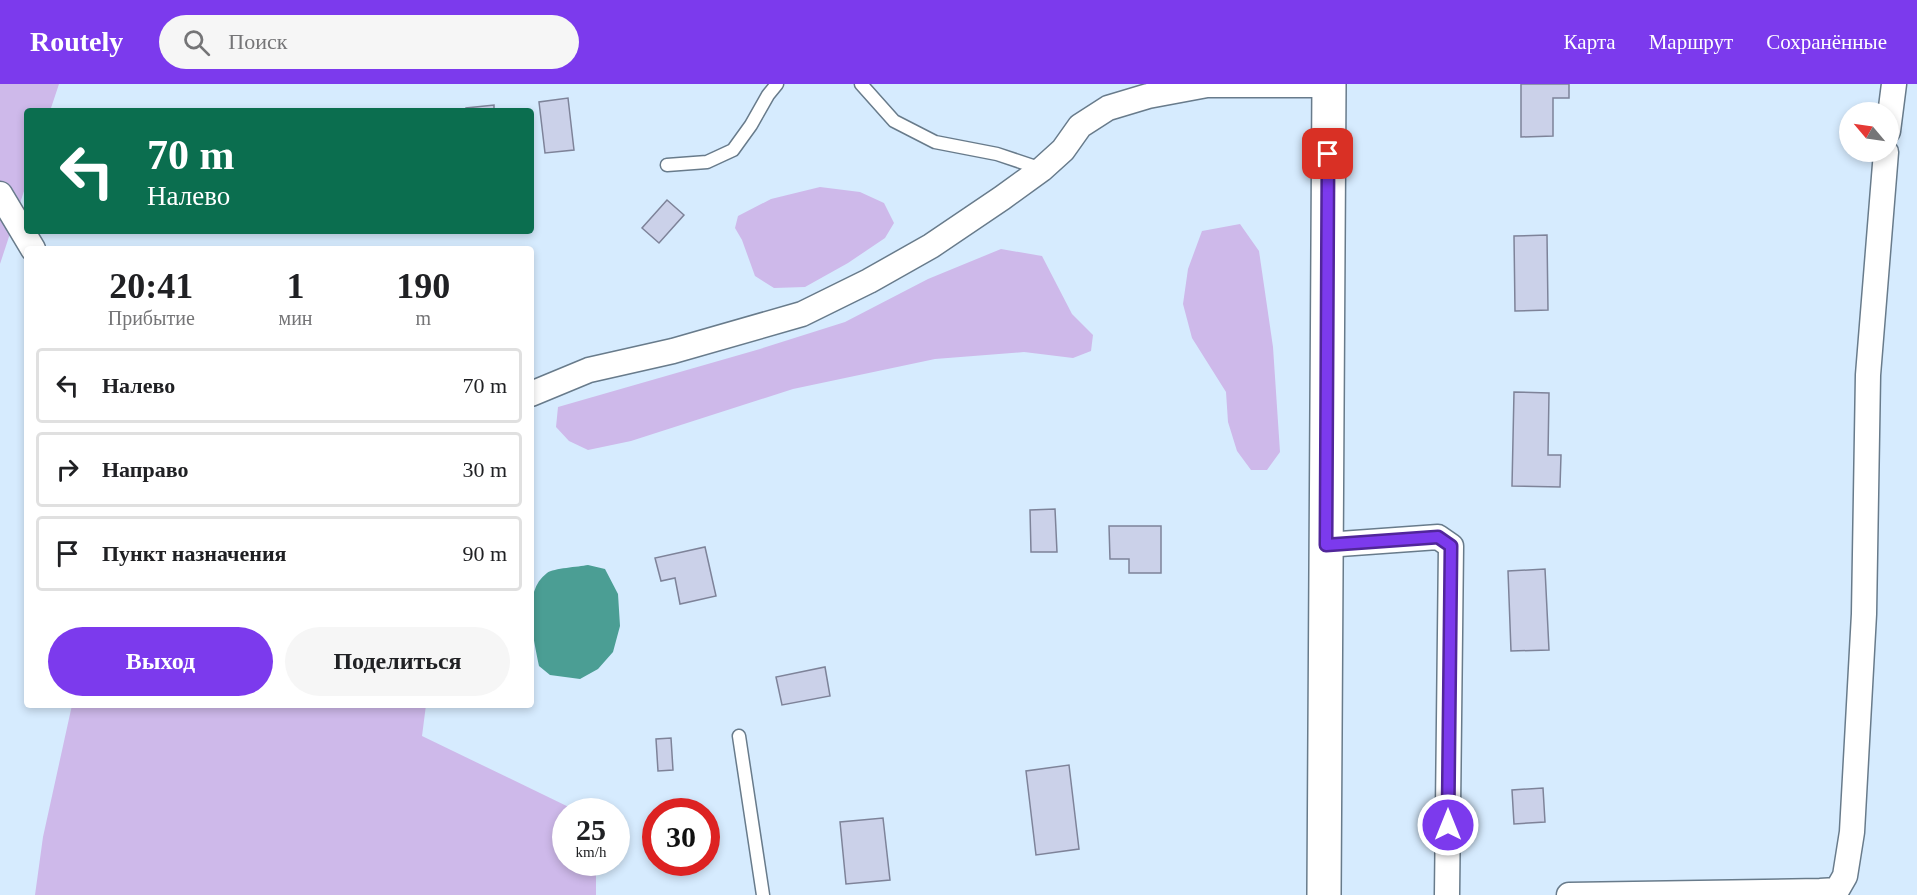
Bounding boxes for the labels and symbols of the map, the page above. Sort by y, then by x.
north arrow [1839,102,1899,162]
pin [1302,128,1353,179]
position arrow [1416,793,1480,857]
speed limit sign: 30 [642,798,720,876]

